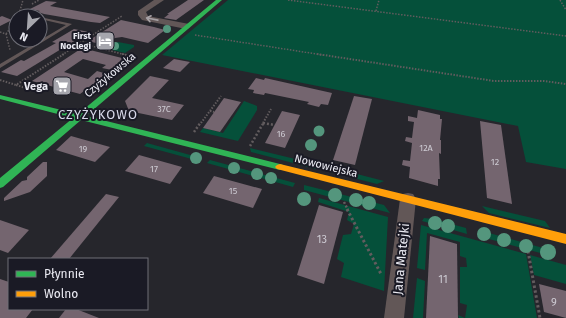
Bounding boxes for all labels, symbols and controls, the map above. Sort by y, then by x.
north arrow [8,8,48,48]
one-way arrow [146,15,159,23]
text: N [18,29,30,44]
hotel icon: First Noclegi [94,30,116,52]
place label: First Noclegi [60,31,92,51]
street label: Czyżykowska [82,50,138,100]
supermarket icon: Vega [51,75,73,97]
place label: Vega [23,80,48,93]
house number: 37C [157,104,171,114]
district label: CZYŻYKOWO [58,107,138,122]
house number: 16 [277,129,286,139]
house number: 12A [419,143,434,153]
house number: 19 [79,144,88,154]
street label: Nowowiejska [293,152,359,180]
house number: 12 [491,157,499,167]
house number: 17 [150,164,158,174]
house number: 15 [229,186,238,196]
street label: Jana Matejki [390,222,412,296]
house number: 13 [317,233,327,246]
legend [8,258,148,310]
text: Płynnie [44,267,85,281]
house number: 11 [438,273,448,286]
text: Wolno [44,287,78,301]
house number: 9 [551,296,557,309]

